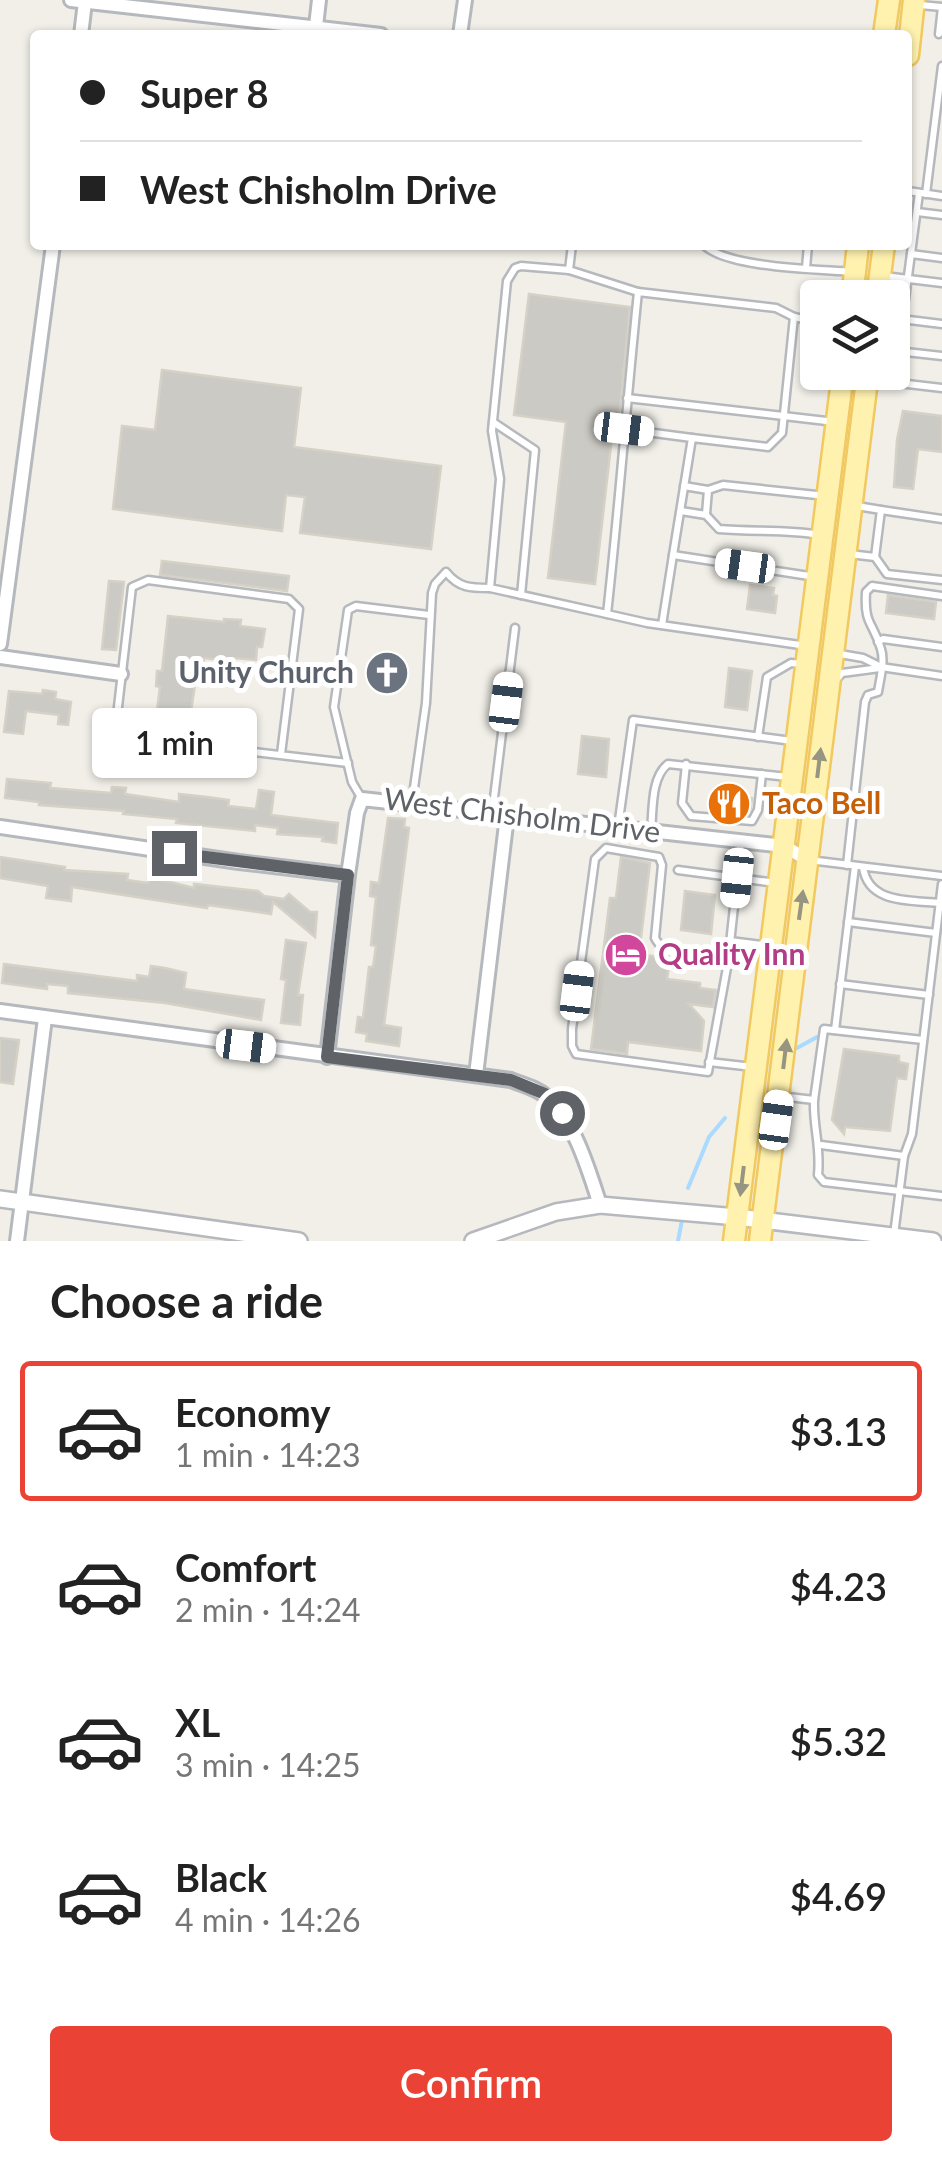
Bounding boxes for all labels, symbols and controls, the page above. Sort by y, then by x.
text: Super 8 [140,70,268,116]
text: West Chisholm Drive [140,166,497,212]
map controls [800,280,910,390]
button: layers [800,280,910,390]
car [592,410,656,448]
car [713,547,777,585]
church icon: Unity Church [364,650,410,696]
place label: Unity Church [178,653,354,689]
car [487,670,525,734]
callout: 1 min [91,708,256,778]
text: 1 min [135,723,214,762]
one-way arrow [812,746,828,778]
street label: West Chisholm Drive [382,779,663,849]
restaurant icon: Taco Bell [706,781,752,827]
place label: Taco Bell [762,784,881,820]
route end [152,831,197,876]
car [719,847,755,909]
one-way arrow [794,889,810,921]
hotel icon: Quality Inn [603,932,649,978]
place label: Quality Inn [658,935,805,971]
car [558,959,596,1023]
car [214,1027,278,1065]
one-way arrow [777,1037,793,1069]
car [757,1088,795,1152]
route start [540,1091,585,1136]
one-way arrow [734,1166,750,1197]
text: Choose a ride [50,1274,323,1328]
icon: car [55,1386,145,1476]
text: Economy [175,1389,330,1435]
text: $3.13 [790,1408,887,1454]
text: 1 min · 14:23 [175,1435,361,1474]
icon: car [55,1541,145,1631]
text: Comfort [175,1544,316,1590]
text: $4.23 [790,1563,887,1609]
text: 2 min · 14:24 [175,1590,361,1629]
icon: car [55,1696,145,1786]
text: XL [175,1699,220,1745]
text: $5.32 [790,1718,887,1764]
text: 3 min · 14:25 [175,1745,361,1784]
icon: car [55,1851,145,1941]
text: Black [175,1854,267,1900]
text: $4.69 [790,1873,887,1919]
text: 4 min · 14:26 [175,1900,361,1939]
button: Confirm [50,2026,892,2141]

